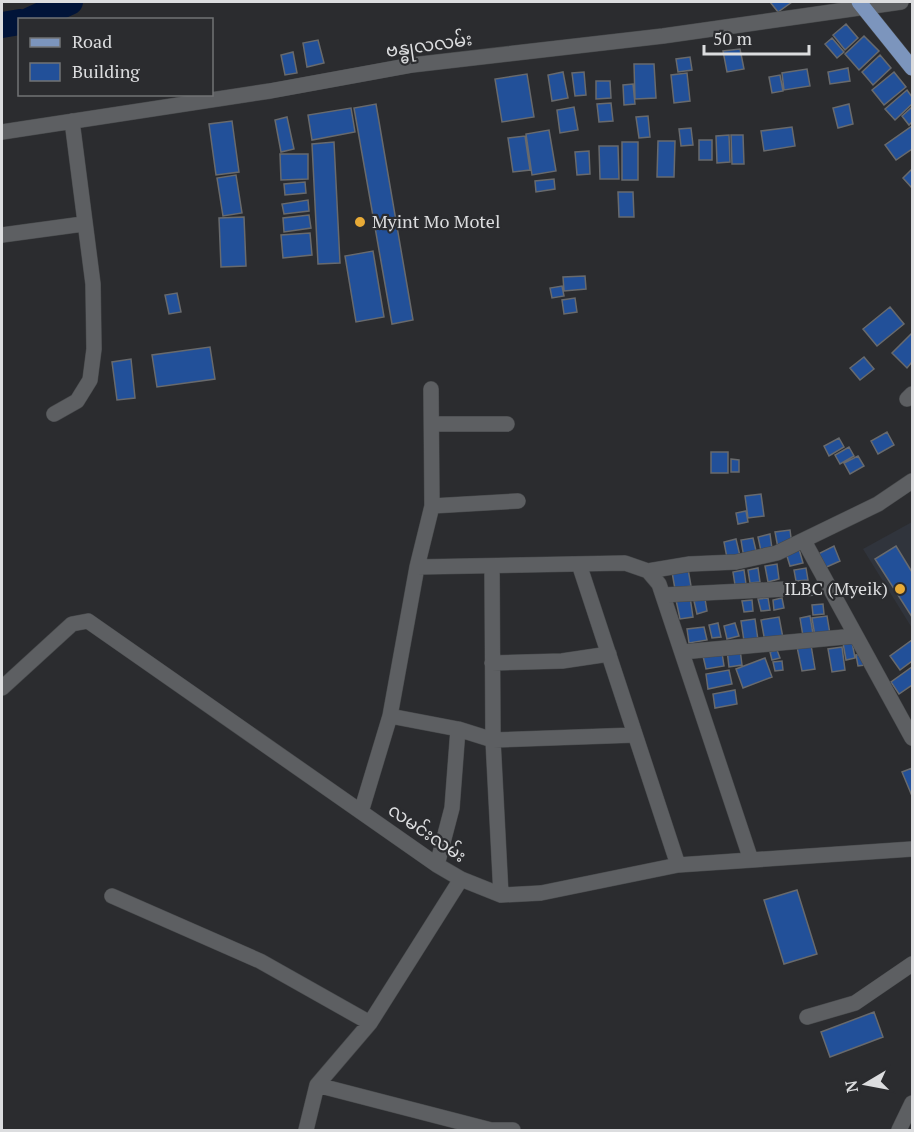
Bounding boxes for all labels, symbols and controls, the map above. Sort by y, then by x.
legend [18,18,213,96]
scale bar [704,18,809,56]
street label: ဗန္ဓုလလမ်း [384,26,474,66]
text: 50 m [713,26,753,50]
text: Road [72,29,112,53]
text: Building [72,59,140,83]
place label: Myint Mo Motel [372,209,500,233]
marker: Myint Mo Motel [353,215,367,229]
place label: ILBC (Myeik) [784,576,888,600]
marker: ILBC (Myeik) [893,582,907,596]
street label: လမင်းလမ်း [384,797,471,867]
north arrow [836,1054,896,1114]
text: N [839,1079,863,1094]

